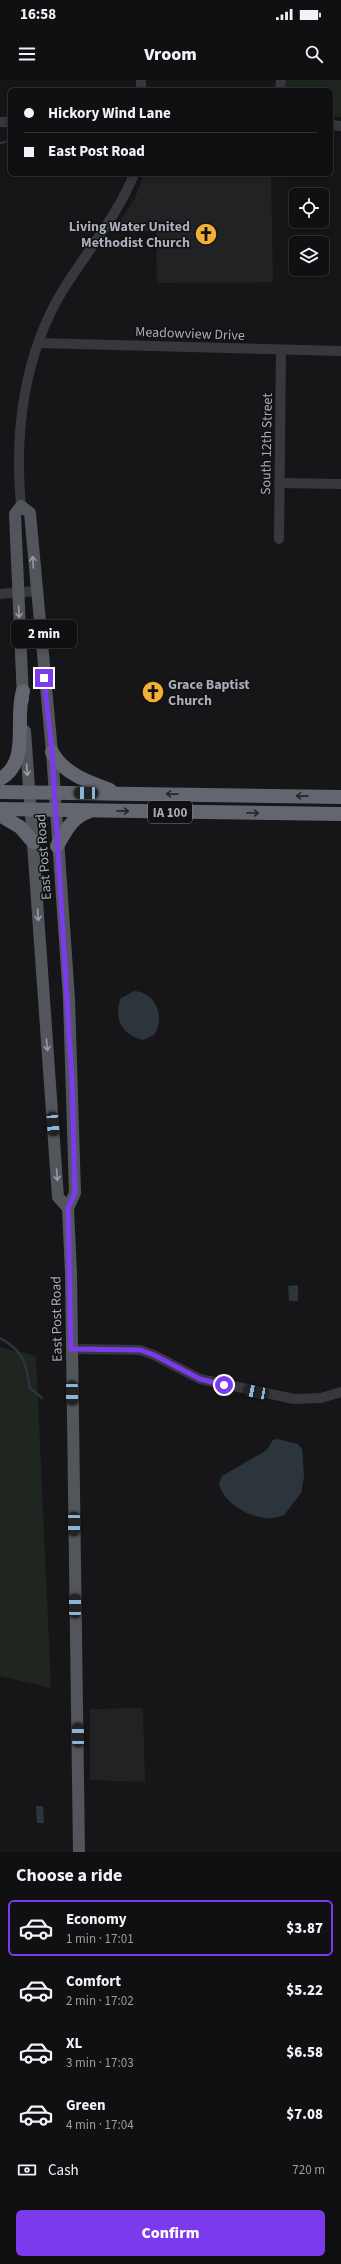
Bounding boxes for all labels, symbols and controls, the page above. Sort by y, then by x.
text: 16:58 [20,4,56,25]
text: Vroom [144,42,197,67]
icon: menu [16,43,38,65]
icon: search [303,43,325,65]
text: Hickory Wind Lane [48,103,171,124]
text: East Post Road [48,141,145,162]
map controls [289,188,329,276]
button: locate [289,188,329,228]
place label: Living Water United Methodist Church [69,217,190,253]
church icon: Living Water United Methodist Church [193,221,219,247]
button: layers [289,236,329,276]
street label: Meadowview Drive [135,322,245,346]
street label: South 12th Street [256,393,278,495]
one-way arrow [30,556,37,569]
one-way arrow [15,605,22,618]
callout: 2 min [11,620,77,648]
text: 2 min [28,625,60,643]
route end [35,669,53,687]
place label: Grace Baptist Church [168,675,250,711]
church icon: Grace Baptist Church [140,679,166,705]
one-way arrow [24,763,31,776]
car [74,787,98,799]
one-way arrow [166,790,179,798]
one-way arrow [296,792,309,800]
road number: IA 100 [148,801,192,823]
one-way arrow [116,807,129,815]
one-way arrow [246,809,259,817]
street label: East Post Road [31,813,57,900]
one-way arrow [34,908,41,921]
one-way arrow [43,1038,50,1051]
car [46,1112,60,1136]
one-way arrow [53,1168,60,1181]
street label: East Post Road [46,1276,68,1362]
route start [215,1376,233,1394]
car [66,1381,78,1405]
car [243,1384,269,1400]
car [68,1512,80,1536]
car [69,1594,81,1618]
car [72,1723,84,1747]
text: Choose a ride [16,1863,122,1888]
text: Economy [66,1909,127,1930]
icon: car [18,1910,54,1946]
text: $3.87 [286,1918,323,1939]
text: 1 min · 17:01 [66,1930,134,1948]
text: Comfort [66,1971,121,1992]
icon: car [18,1972,54,2008]
text: $5.22 [286,1980,323,2001]
text: 2 min · 17:02 [66,1992,134,2010]
text: XL [66,2033,82,2054]
icon: car [18,2034,54,2070]
text: $6.58 [286,2042,323,2063]
text: 3 min · 17:03 [66,2054,134,2072]
text: Green [66,2095,106,2116]
icon: car [18,2096,54,2132]
text: $7.08 [286,2104,323,2125]
text: 4 min · 17:04 [66,2116,134,2134]
icon: cash [16,2159,38,2181]
text: Cash [48,2160,79,2181]
text: 720 m [292,2161,325,2179]
button: Confirm [16,2210,325,2256]

